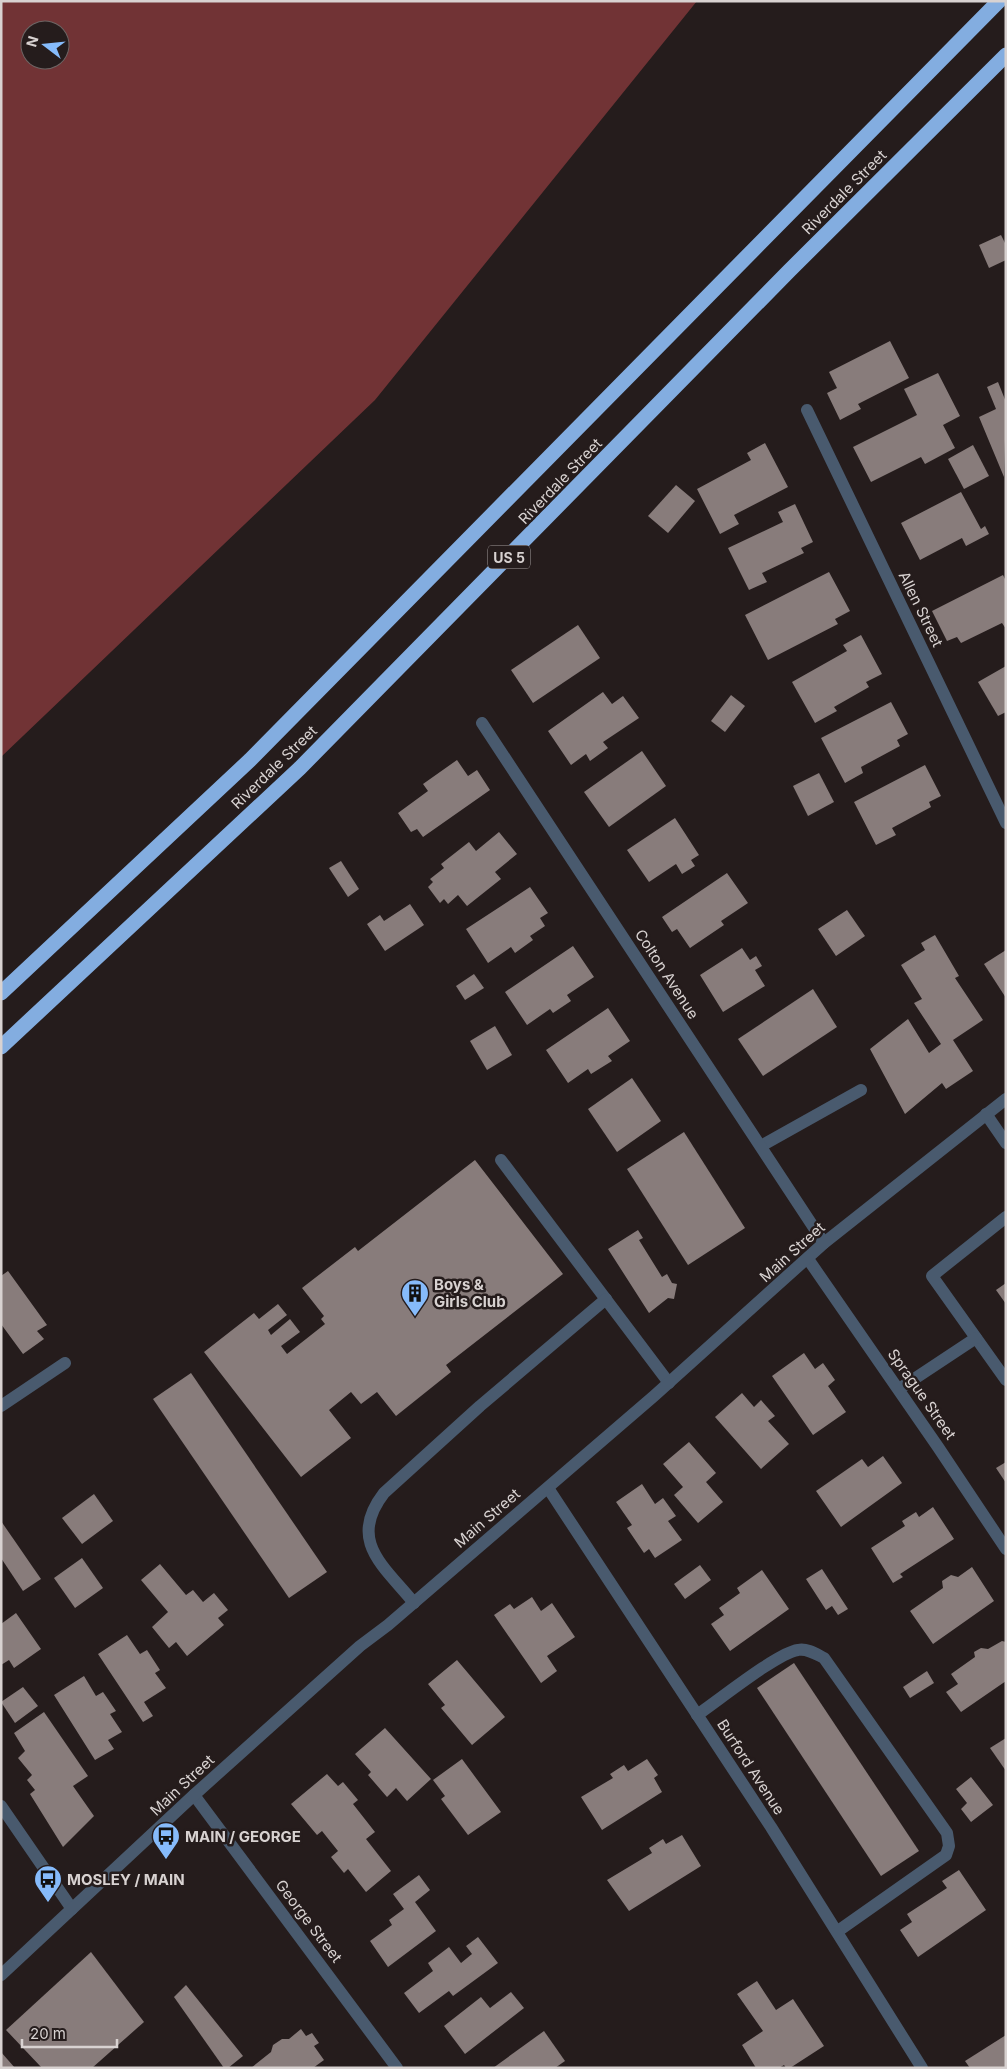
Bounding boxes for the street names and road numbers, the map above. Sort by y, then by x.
street label: Riverdale Street [798,146,890,238]
street label: Riverdale Street [514,434,606,528]
road number: US 5 [488,546,530,568]
street label: Allen Street [895,568,947,650]
street label: Riverdale Street [227,721,321,813]
street label: Colton Avenue [631,925,703,1023]
street label: Main Street [756,1218,829,1286]
street label: Sprague Street [884,1345,960,1443]
street label: Main Street [450,1484,524,1552]
street label: Burford Avenue [713,1716,789,1818]
street label: Main Street [146,1750,218,1820]
street label: George Street [272,1876,346,1966]

